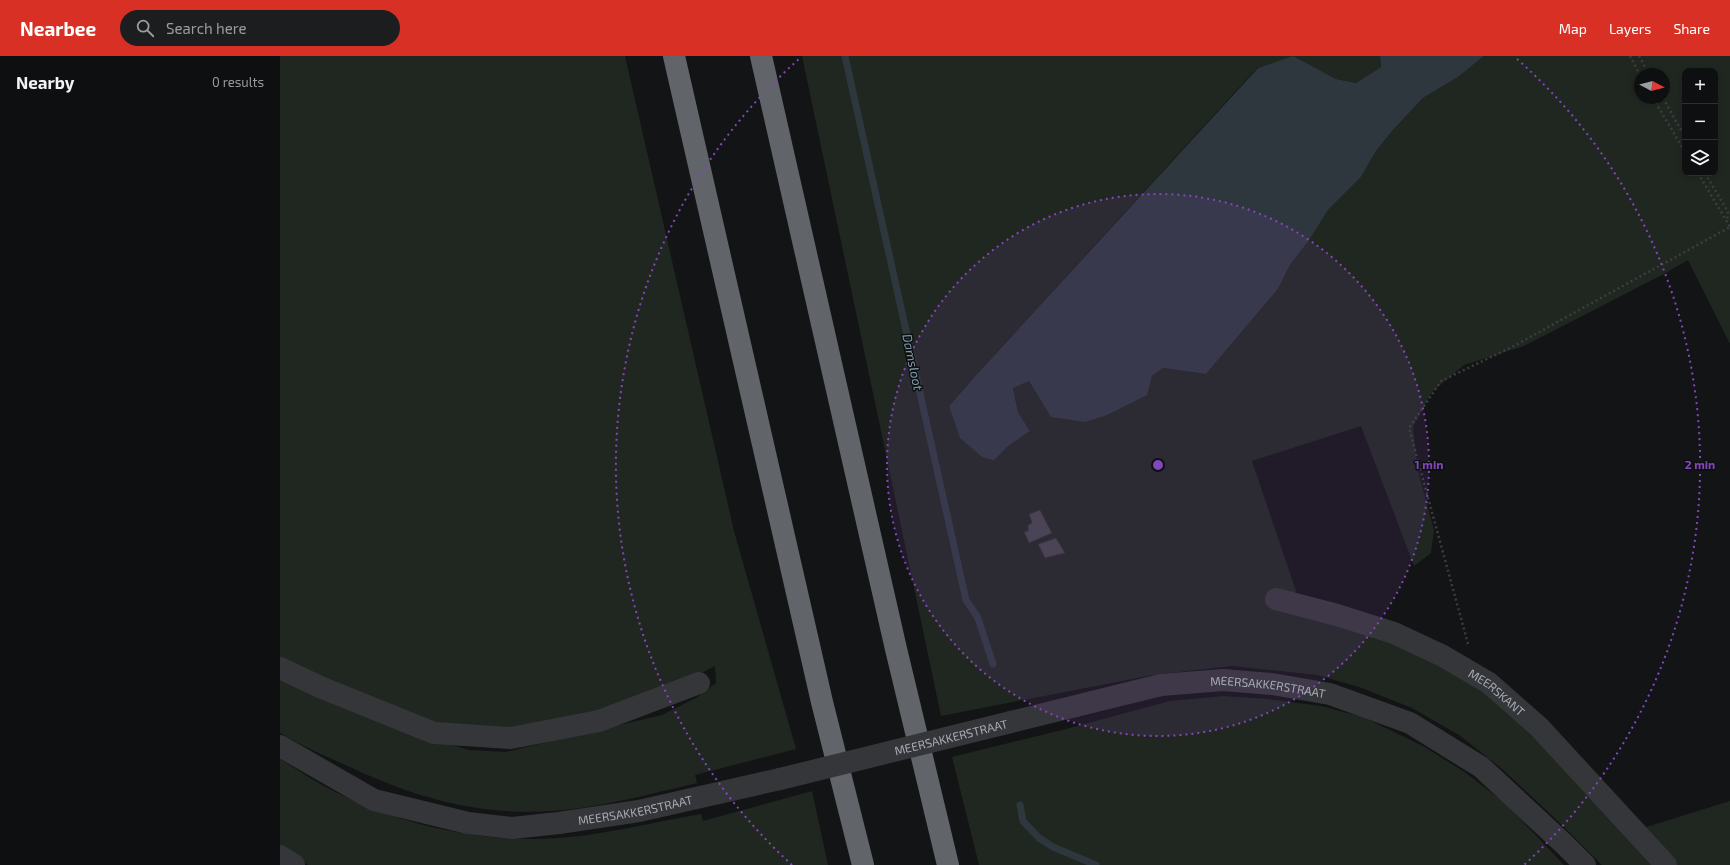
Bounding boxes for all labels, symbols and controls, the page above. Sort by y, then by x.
search box [120,10,400,46]
text: Nearbee [20,17,96,40]
icon: search [134,17,156,39]
text: Search here [166,19,247,37]
text: Map [1559,20,1587,37]
text: Layers [1609,20,1651,37]
text: Share [1673,20,1710,37]
north arrow [1634,68,1670,104]
map controls [1682,68,1718,176]
button: + [1682,68,1718,104]
text: Nearby [16,72,74,92]
text: 0 results [212,74,264,90]
button: − [1682,104,1718,140]
button: layers [1682,140,1718,176]
water label: Damsloot [899,332,927,392]
text: 1 min [1415,457,1443,471]
text: 2 min [1685,457,1715,471]
centre of rings [1151,458,1165,472]
street label: MEERSKANT [1466,666,1528,719]
street label: MEERSAKKERSTRAAT [1210,673,1327,700]
street label: MEERSAKKERSTRAAT [893,716,1009,758]
street label: MEERSAKKERSTRAAT [577,792,694,827]

